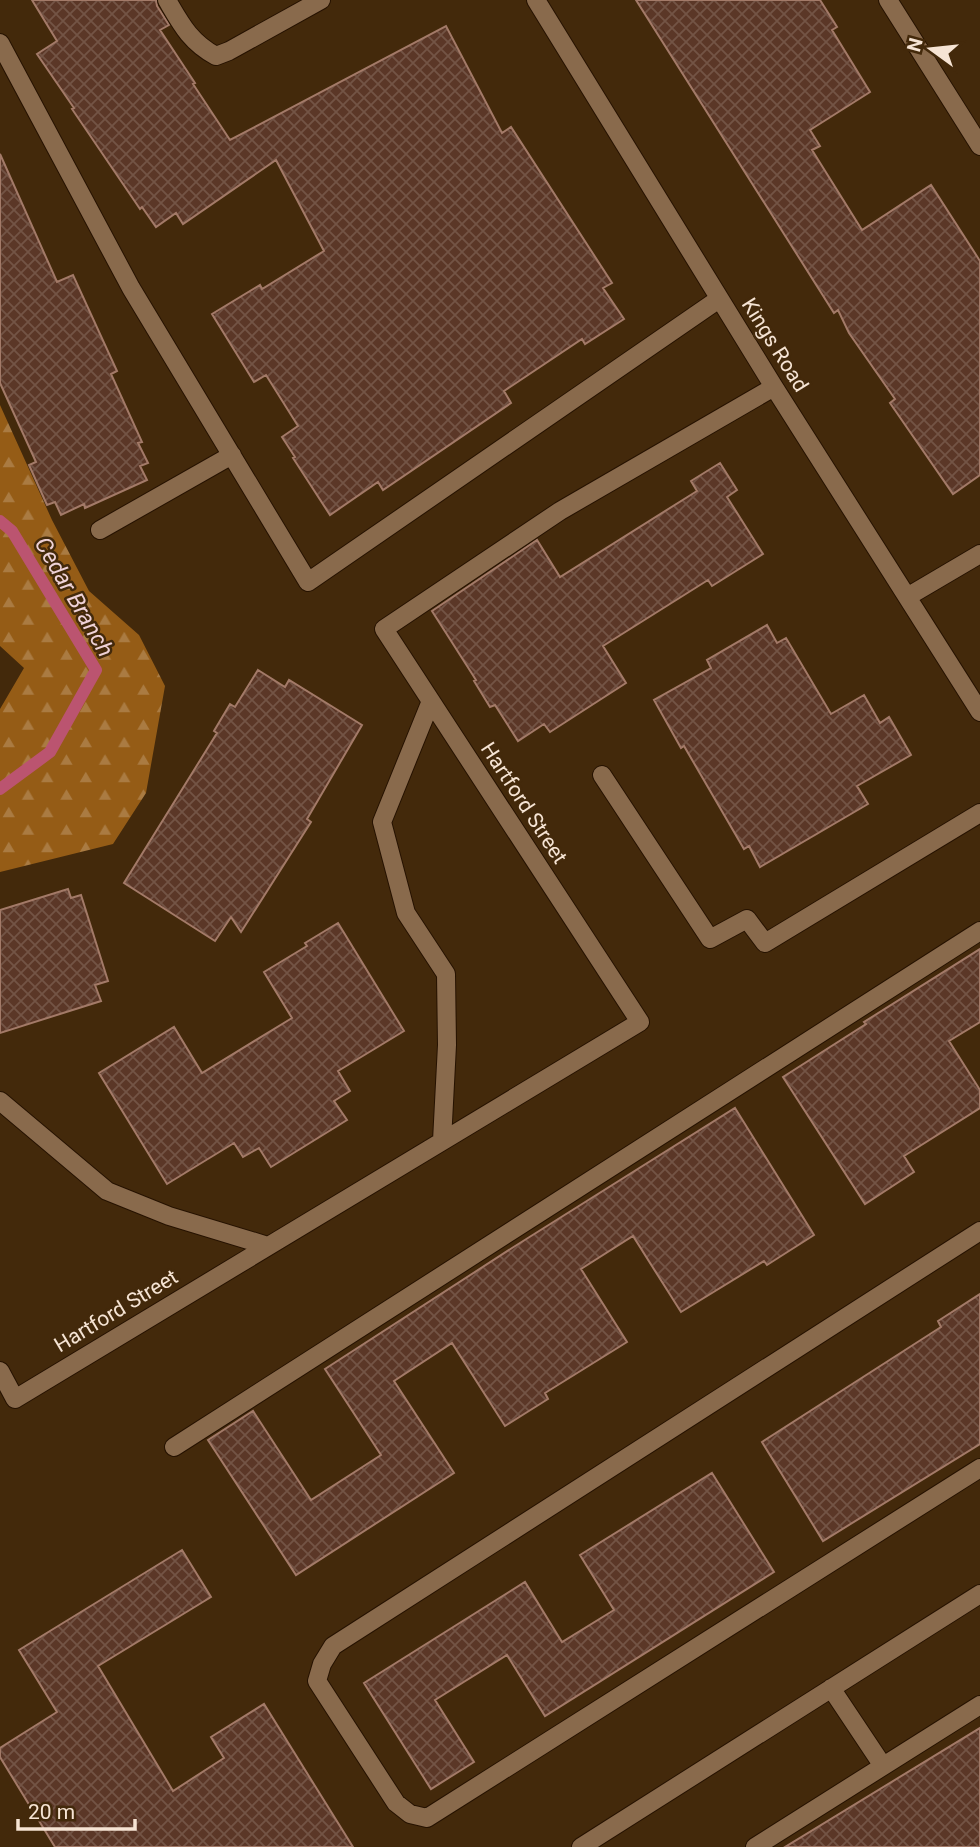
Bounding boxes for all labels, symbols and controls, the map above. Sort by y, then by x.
north arrow [896,14,966,84]
text: N [902,35,928,54]
street label: Kings Road [737,294,813,396]
water label: Cedar Branch [29,532,119,662]
street label: Hartford Street [476,738,572,868]
street label: Hartford Street [50,1265,182,1357]
scale bar [18,1787,135,1831]
text: 20 m [28,1800,75,1824]

